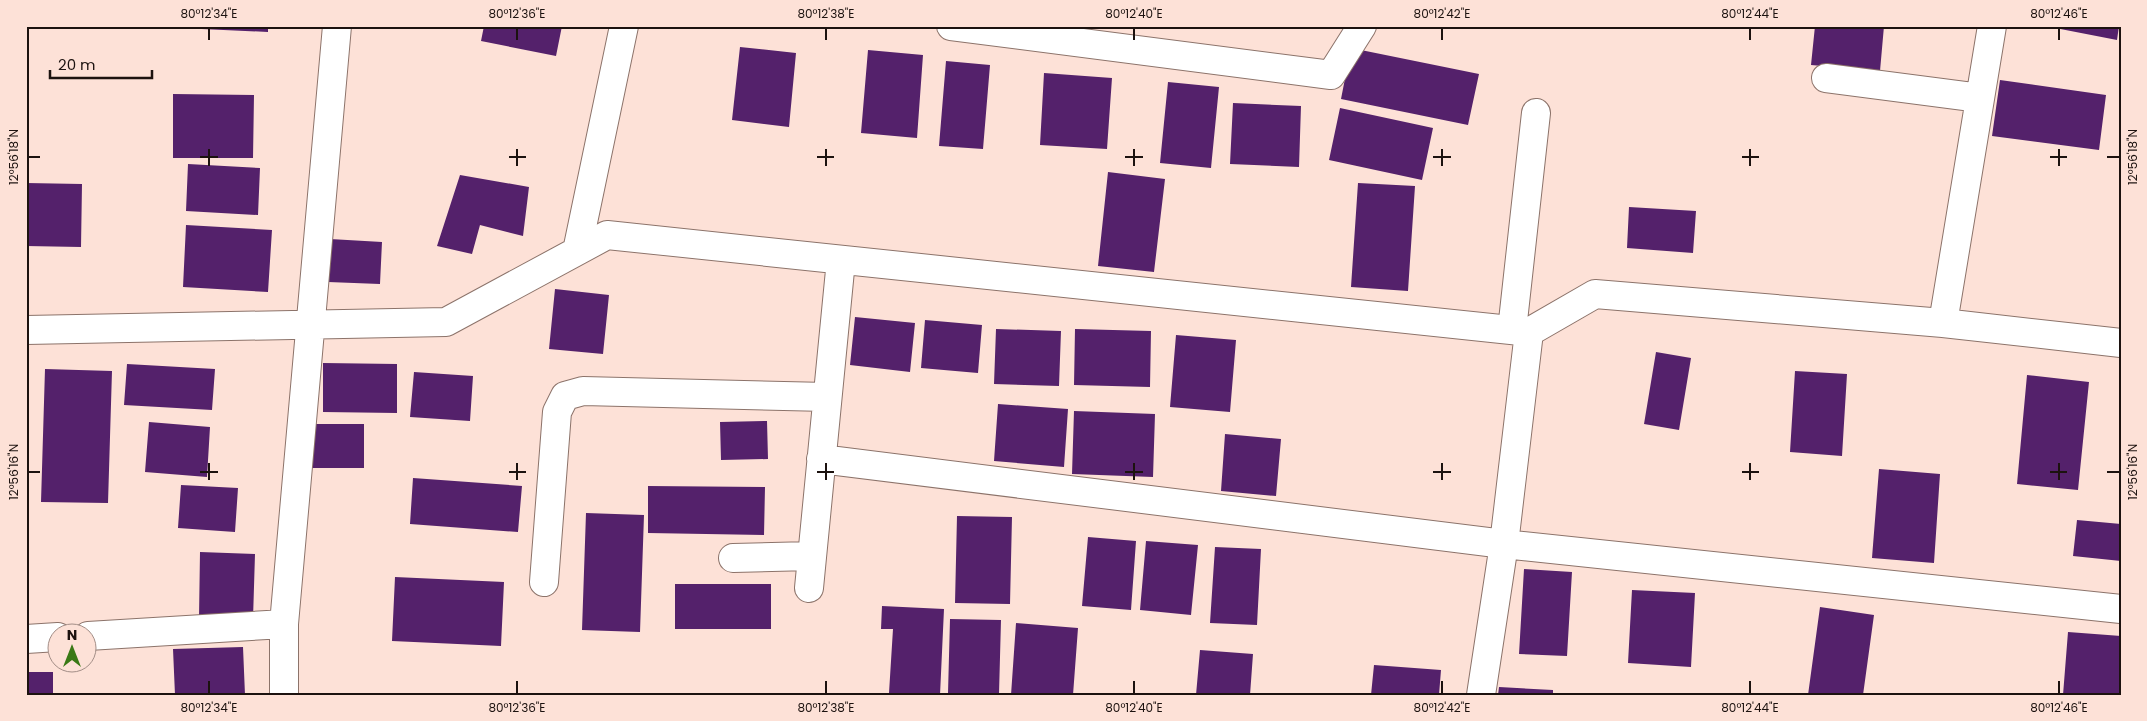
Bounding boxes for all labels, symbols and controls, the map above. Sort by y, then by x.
text: 80°12'34"E [181,5,237,22]
text: 80°12'36"E [488,5,546,22]
text: 80°12'38"E [798,5,854,22]
text: 80°12'40"E [1105,5,1163,22]
text: 80°12'42"E [1414,5,1470,22]
text: 80°12'44"E [1721,5,1779,22]
text: 80°12'46"E [2030,5,2088,22]
scale bar [50,48,152,80]
text: 20 m [58,54,96,75]
text: 12°56'18"N [5,129,22,185]
text: 12°56'18"N [2124,129,2141,185]
text: 12°56'16"N [5,444,22,500]
text: 12°56'16"N [2124,444,2141,500]
north arrow [48,624,98,674]
text: N [67,625,77,645]
text: 80°12'34"E [181,699,237,716]
text: 80°12'36"E [488,699,546,716]
text: 80°12'38"E [798,699,854,716]
text: 80°12'40"E [1105,699,1163,716]
text: 80°12'42"E [1414,699,1470,716]
text: 80°12'44"E [1721,699,1779,716]
text: 80°12'46"E [2030,699,2088,716]

